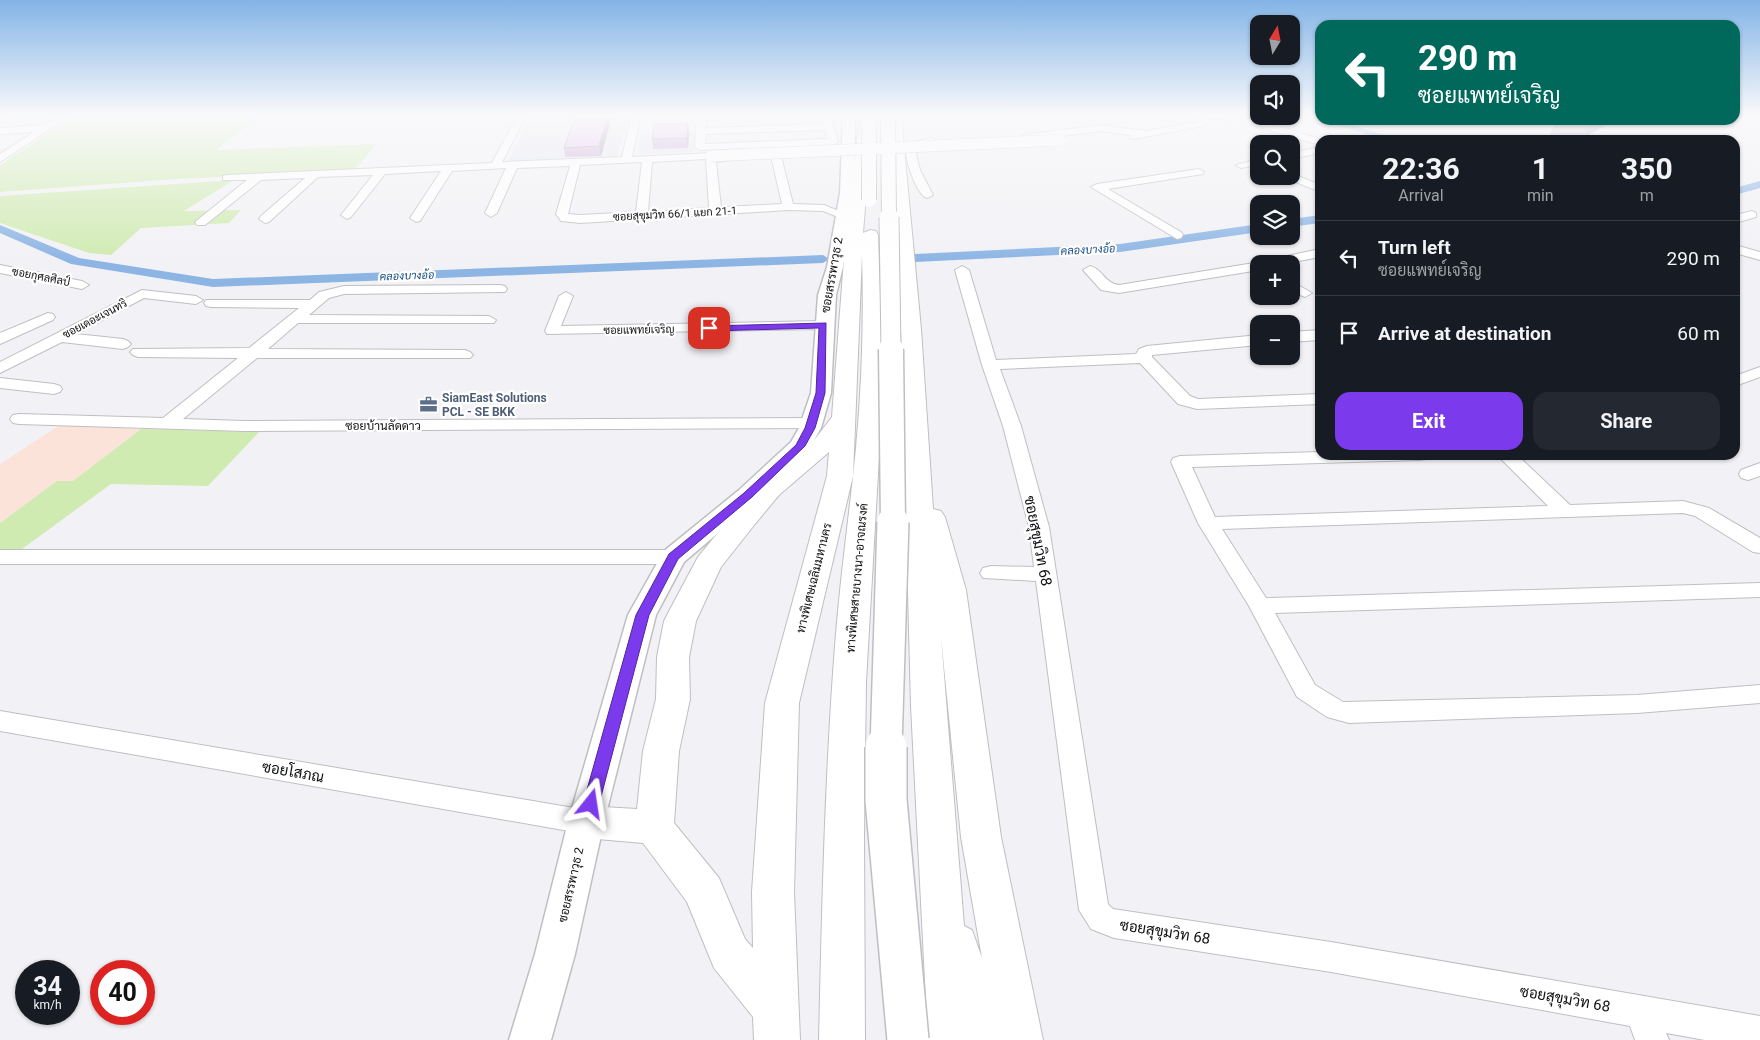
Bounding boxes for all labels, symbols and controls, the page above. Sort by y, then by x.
north arrow [1250,15,1300,65]
map controls [1250,15,1300,365]
text: 290 m [1418,38,1517,79]
icon: left [1335,40,1400,105]
button: sound [1250,75,1300,125]
text: ซอยแพทย์เจริญ [1418,83,1561,108]
button: search [1250,135,1300,185]
text: 22:36 [1382,151,1460,186]
text: 1 [1532,151,1549,186]
text: 350 [1621,151,1673,186]
text: Arrival [1398,186,1444,205]
text: min [1527,186,1554,205]
text: m [1640,186,1654,205]
button: layers [1250,195,1300,245]
street label: ซอยสุขุมวิท 66/1 แยก 21-1 [613,204,737,226]
street label: ซอยสรรพาวุธ 2 [818,236,848,314]
text: Turn left [1378,236,1451,259]
water label: คลองบางอ้อ [1060,241,1116,258]
icon: left [1335,244,1363,272]
text: 290 m [1667,247,1720,270]
button: + [1250,255,1300,305]
text: ซอยแพทย์เจริญ [1378,261,1482,280]
street label: ซอยกุศลศิลป์ [10,264,71,291]
water label: คลองบางอ้อ [379,268,435,283]
street label: ซอยเดอะเจนทริ [61,297,129,341]
pin [688,307,730,349]
icon: arrive [695,314,723,342]
button: − [1250,315,1300,365]
icon: arrive [1335,319,1363,347]
street label: ซอยแพทย์เจริญ [603,321,675,337]
text: Arrive at destination [1378,322,1551,345]
text: 60 m [1677,322,1720,345]
place label: SiamEast Solutions PCL - SE BKK [442,391,547,419]
button: Exit [1335,392,1523,450]
button: Share [1533,392,1720,450]
office icon: SiamEast Solutions PCL - SE BKK [418,395,438,415]
street label: ซอยบ้านลัดดาว [345,419,421,433]
street label: ซอยสุขุมวิท 68 [1018,494,1056,588]
street label: ทางพิเศษสายบางนา-อาจณรงค์ [842,502,871,653]
street label: ทางพิเศษเฉลิมมหานคร [794,521,835,635]
street label: ซอยโสภณ [261,757,326,786]
position arrow [564,777,616,829]
street label: ซอยสรรพาวุธ 2 [556,846,588,924]
street label: ซอยสุขุมวิท 68 [1118,916,1212,950]
speed limit sign: 40 [90,960,155,1025]
text: 34 [33,972,62,1001]
street label: ซอยสุขุมวิท 68 [1518,982,1612,1018]
text: km/h [33,998,62,1012]

